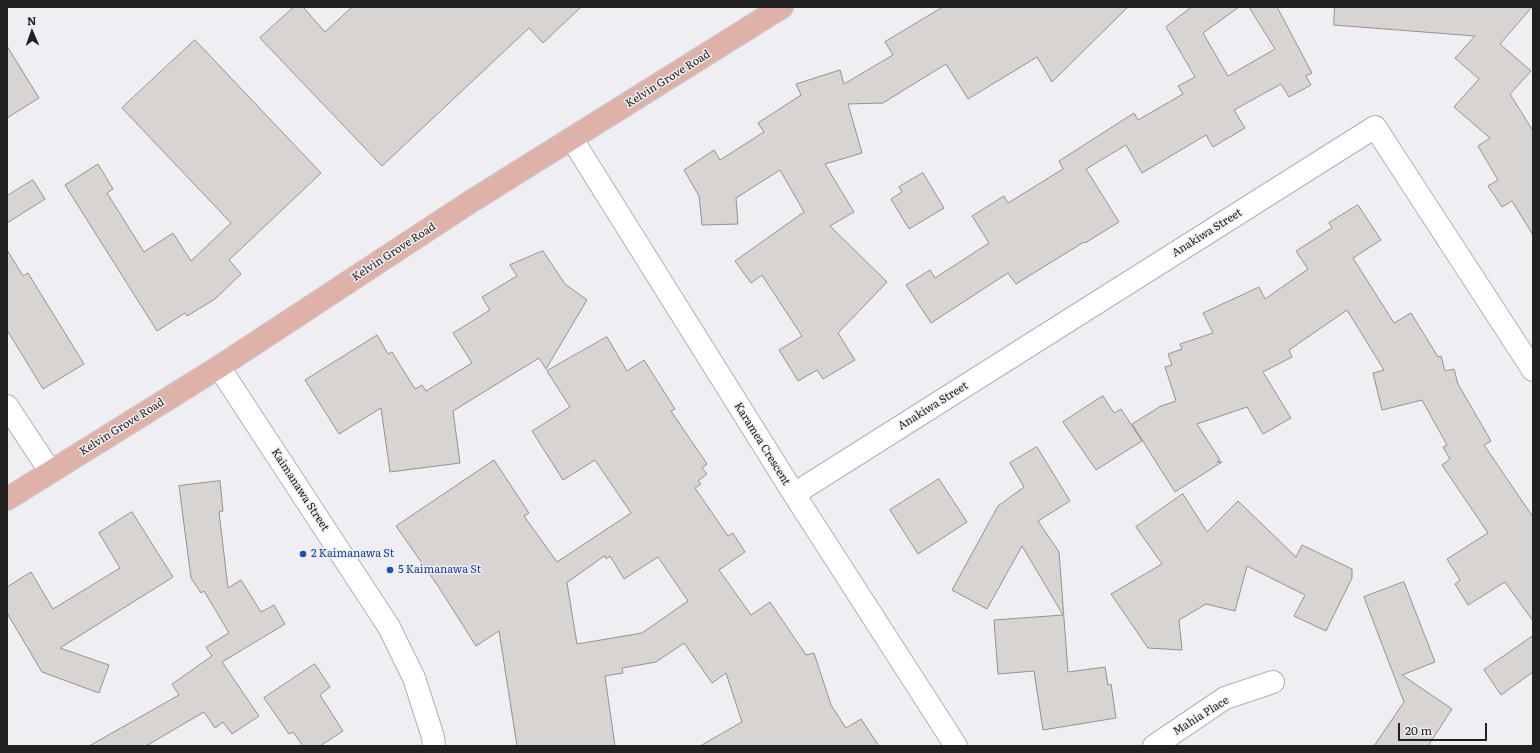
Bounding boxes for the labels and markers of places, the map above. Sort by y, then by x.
place label: 2 Kaimanawa St [311,547,394,561]
marker: 2 Kaimanawa St [298,549,308,559]
place label: 5 Kaimanawa St [398,563,481,577]
marker: 5 Kaimanawa St [385,565,395,575]

